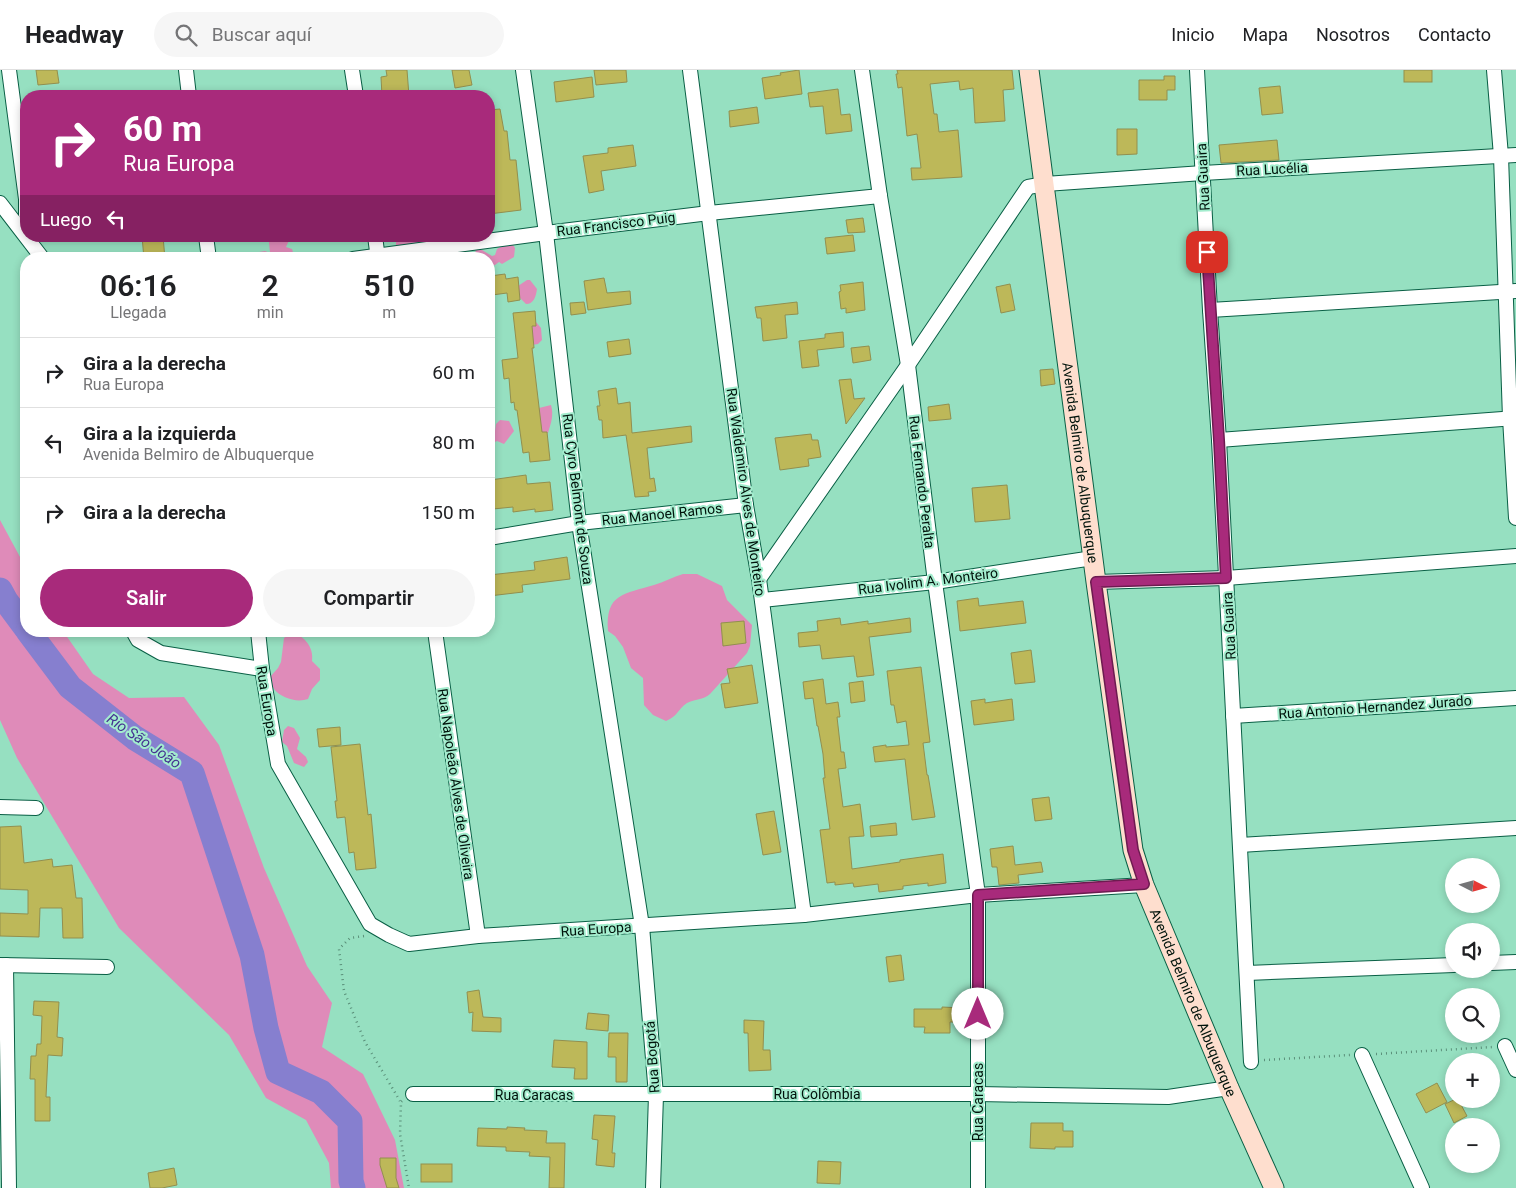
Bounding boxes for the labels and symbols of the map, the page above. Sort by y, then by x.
street label: Rua Guaira [1193,143,1213,211]
street label: Rua Lucélia [1236,159,1308,179]
street label: Rua Francisco Puig [556,209,676,239]
pin [1186,231,1228,273]
street label: Avenida Belmiro de Albuquerque [1059,361,1101,564]
street label: Rua Waldemiro Alves de Monteiro [723,387,769,597]
street label: Rua Cyro Belmont de Souza [560,413,596,585]
street label: Rua Fernando Peralta [906,415,938,549]
street label: Rua Manoel Ramos [601,500,723,528]
street label: Rua Ivolim A. Monteiro [857,564,999,598]
street label: Rua Guaira [1219,592,1239,660]
street label: Rua Europa [254,665,280,737]
street label: Rua Napoleão Alves de Oliveira [435,687,477,881]
street label: Rua Antonio Hernandez Jurado [1278,692,1472,722]
water label: Rio São João [103,710,185,772]
north arrow [1445,858,1500,912]
street label: Avenida Belmiro de Albuquerque [1147,906,1240,1099]
street label: Rua Europa [560,919,632,939]
position arrow [951,987,1003,1039]
street label: Rua Bogotá [642,1020,662,1094]
street label: Rua Caracas [970,1063,986,1141]
street label: Rua Colômbia [773,1086,861,1102]
street label: Rua Caracas [495,1087,573,1103]

